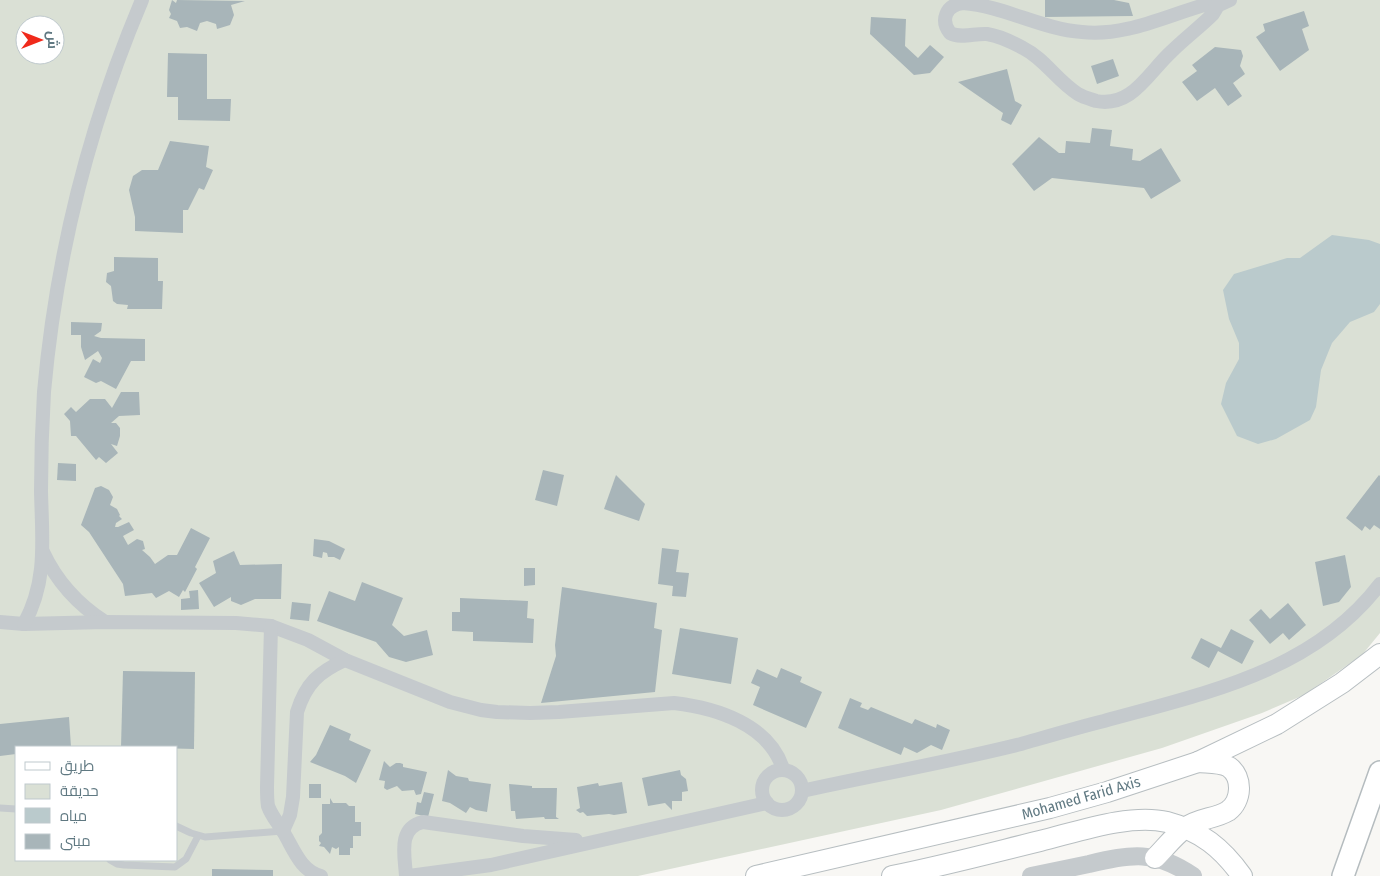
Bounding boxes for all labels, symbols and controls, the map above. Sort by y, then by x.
north arrow [15,15,65,65]
text: ش [44,31,61,49]
legend [15,746,178,861]
text: طريق [60,757,94,776]
street label: Mohamed Farid Axis [1020,772,1142,824]
text: حديقة [60,782,99,800]
text: مياه [60,807,87,825]
text: مبنى [60,832,91,851]

